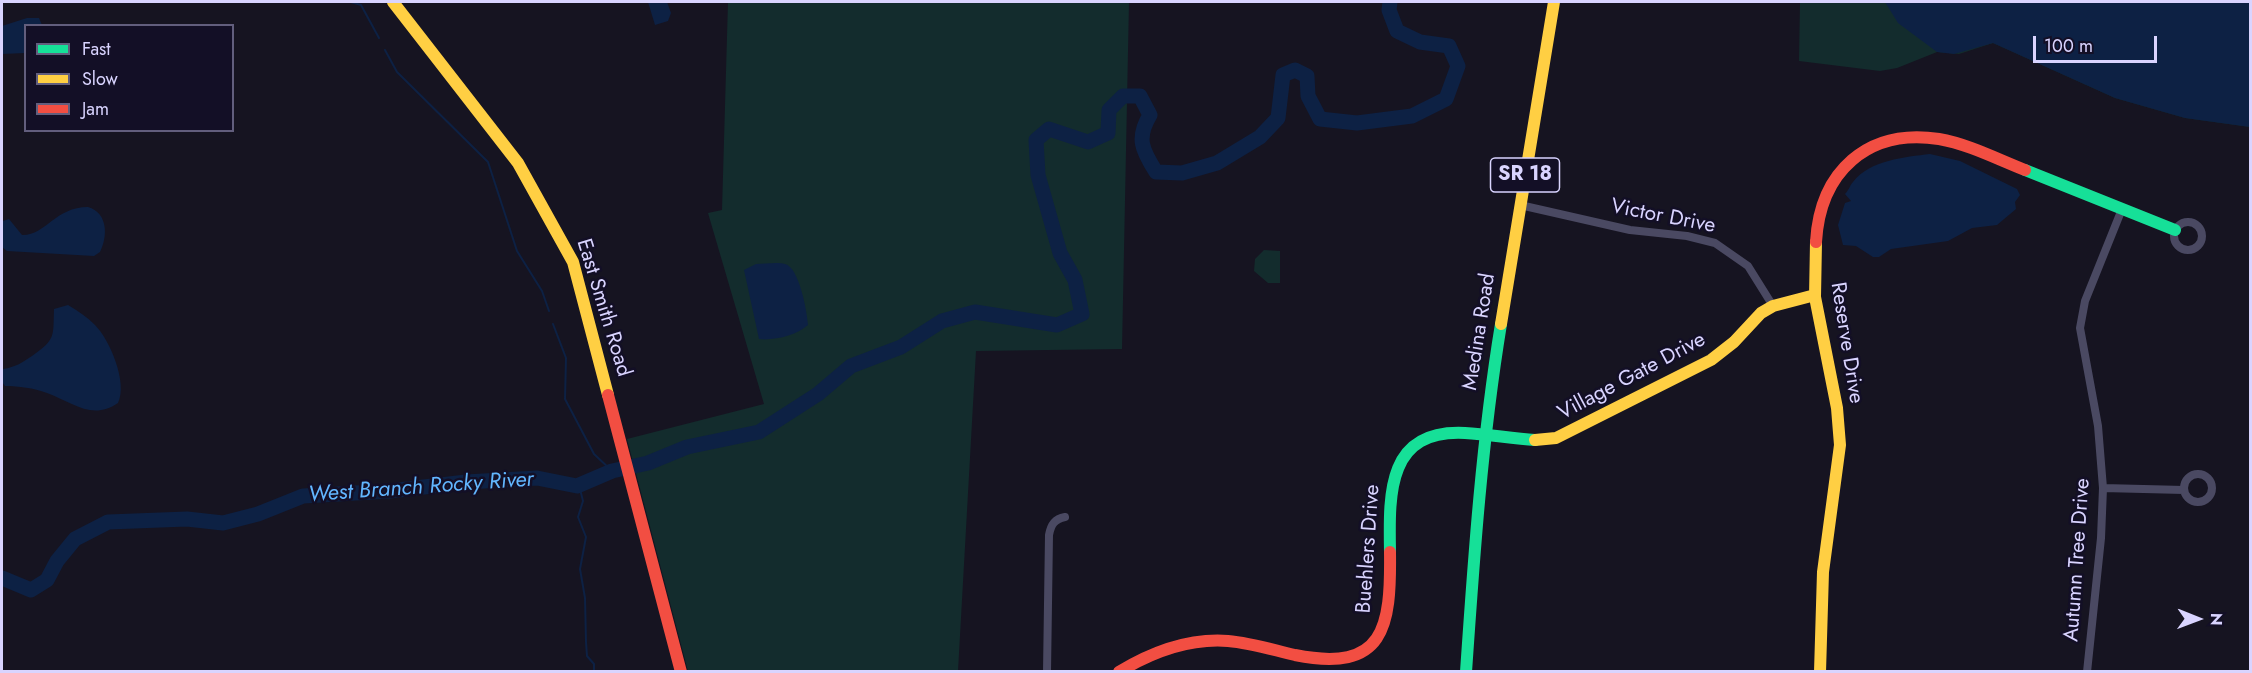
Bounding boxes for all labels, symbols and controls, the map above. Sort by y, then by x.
legend [24,24,234,132]
scale bar [2036,24,2160,62]
text: 100 m [2044,33,2093,59]
text: Fast [82,36,111,62]
text: Slow [82,66,118,92]
text: Jam [82,96,109,122]
road number: SR 18 [1490,158,1559,192]
street label: Victor Drive [1609,195,1717,239]
street label: East Smith Road [570,236,636,380]
street label: Medina Road [1458,272,1502,392]
street label: Reserve Drive [1824,281,1868,405]
street label: Village Gate Drive [1554,328,1710,426]
water label: West Branch Rocky River [307,467,535,509]
street label: Autumn Tree Drive [2060,477,2096,643]
street label: Buehlers Drive [1352,484,1386,614]
north arrow [2168,589,2228,649]
text: N [2205,613,2228,626]

